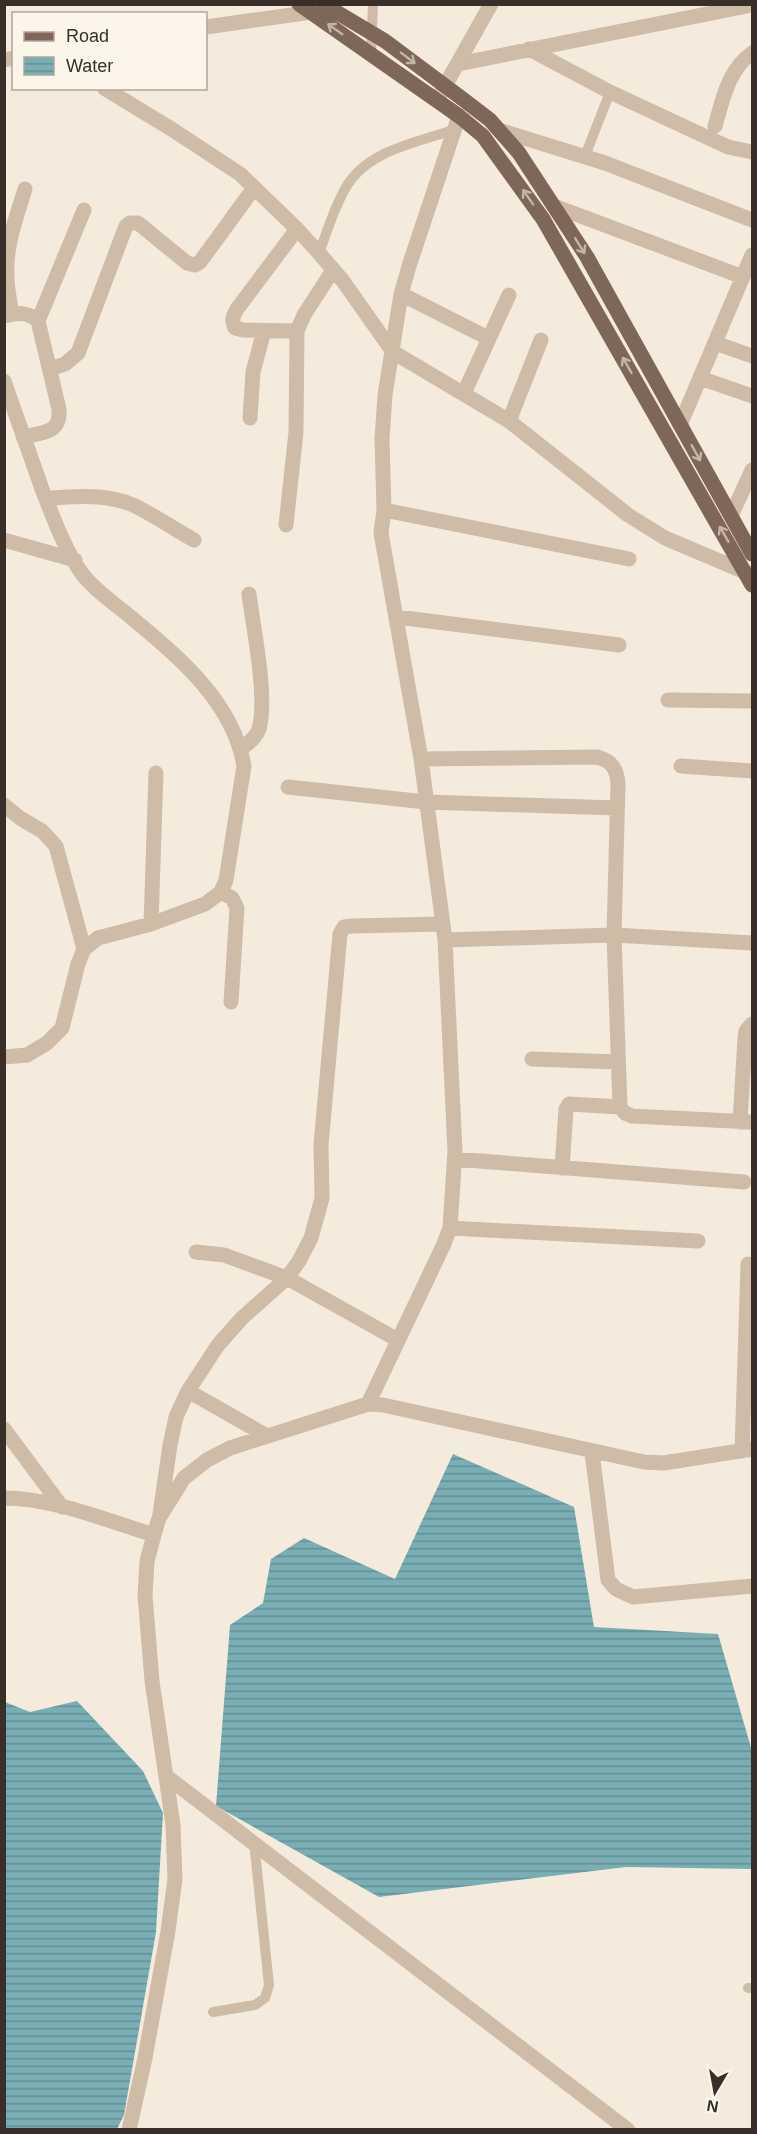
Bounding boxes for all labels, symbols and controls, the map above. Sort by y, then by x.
legend [12,12,207,90]
one-way arrow [328,23,344,35]
text: Road [66,26,109,46]
one-way arrow [400,52,416,64]
text: Water [66,56,113,76]
one-way arrow [521,189,534,205]
one-way arrow [574,237,586,254]
one-way arrow [621,356,632,374]
one-way arrow [690,444,702,461]
one-way arrow [718,526,730,543]
north arrow [685,2062,745,2122]
text: N [705,2097,720,2116]

